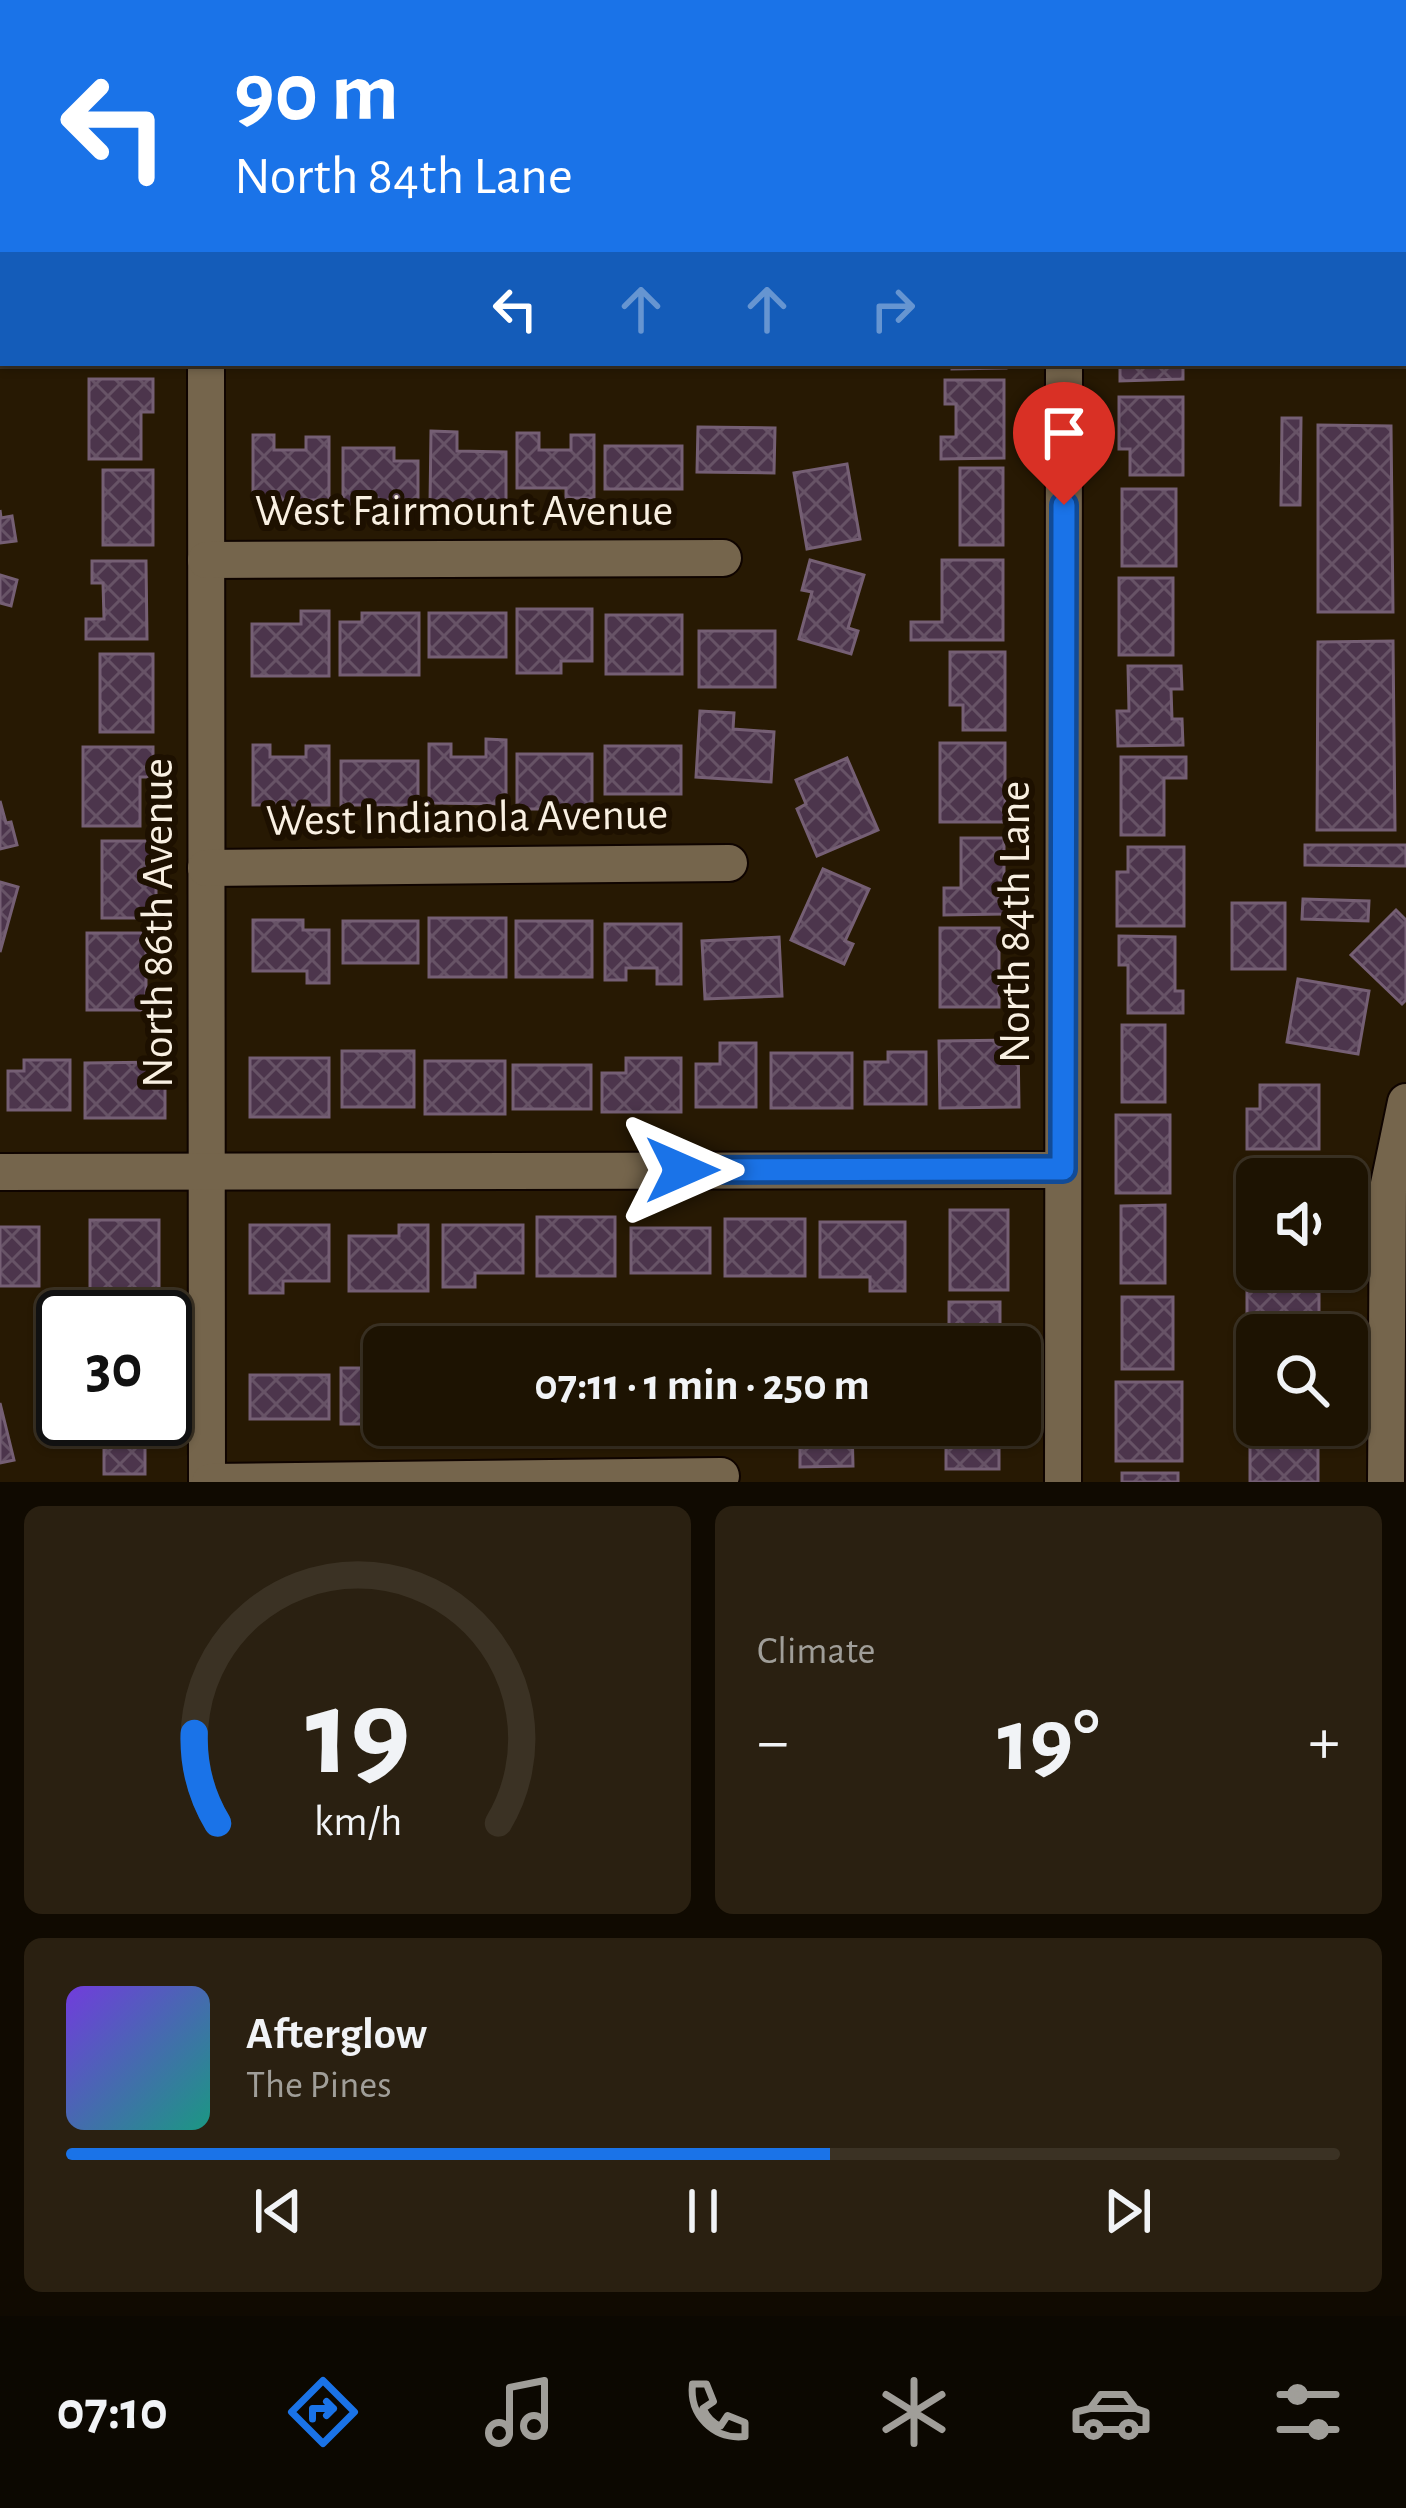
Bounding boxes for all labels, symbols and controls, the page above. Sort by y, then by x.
icon: left [36,48,192,204]
text: 90 m [234,52,399,136]
text: North 84th Lane [234,150,573,204]
icon: left [482,276,548,342]
icon: ahead [608,276,674,342]
icon: ahead [734,276,800,342]
icon: right [860,276,926,342]
pin [1013,382,1115,505]
icon: arrive [1031,400,1097,466]
street label: West Fairmount Avenue [255,489,673,534]
street label: North 86th Avenue [136,758,181,1088]
street label: North 84th Lane [993,781,1038,1063]
street label: West Indianola Avenue [265,792,669,844]
position arrow [619,1107,745,1233]
map controls [1236,1158,1368,1446]
button: sound [1236,1158,1368,1290]
speed limit sign: 30 [36,1290,192,1446]
button: search [1236,1314,1368,1446]
text: 07:11 · 1 min · 250 m [534,1363,870,1408]
text: Climate [757,1632,875,1671]
text: 19 [305,1672,410,1797]
text: 19° [997,1697,1100,1787]
text: − [757,1709,789,1775]
text: + [1308,1709,1340,1775]
text: km/h [313,1801,402,1844]
text: Afterglow [246,2012,427,2057]
text: The Pines [246,2066,392,2105]
icon: previous [245,2178,311,2244]
icon: pause [670,2178,736,2244]
icon: next [1095,2178,1161,2244]
icon: directions [281,2370,365,2454]
icon: music [478,2370,562,2454]
icon: phone [675,2370,759,2454]
icon: climate [872,2370,956,2454]
icon: car [1069,2370,1153,2454]
icon: filters [1266,2370,1350,2454]
text: 07:10 [56,2385,168,2439]

